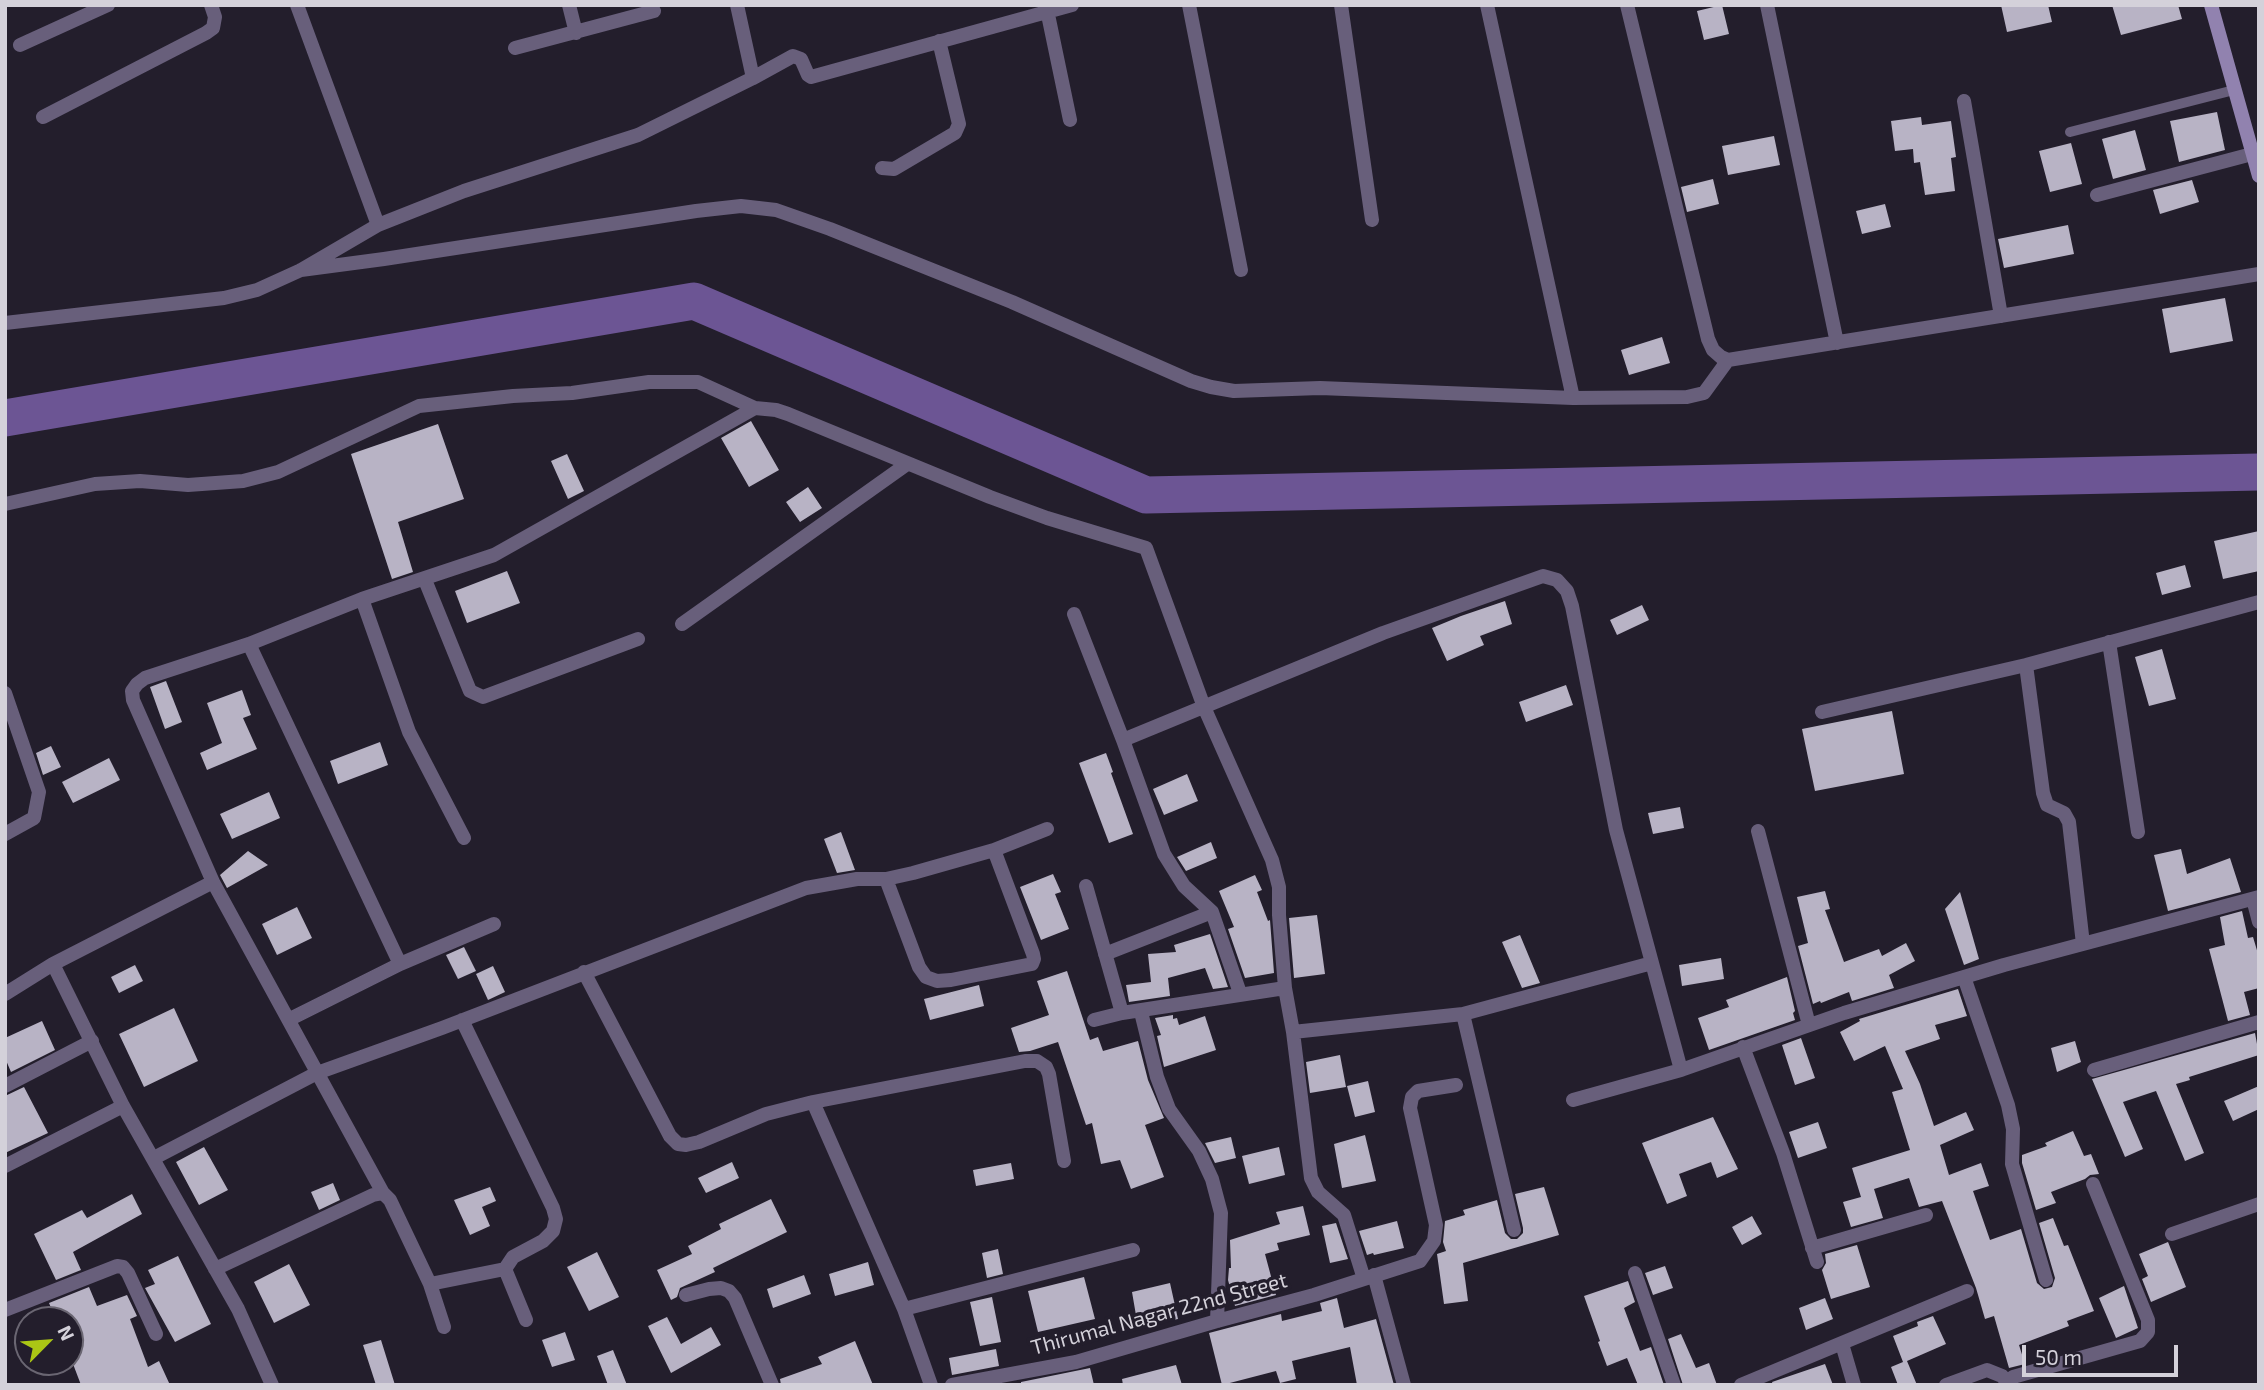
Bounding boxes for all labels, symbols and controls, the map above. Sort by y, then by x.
street label: Thirumal Nagar 22nd Street [1028,1268,1290,1360]
north arrow [14,1306,84,1376]
text: N [53,1322,80,1344]
scale bar [2026,1330,2182,1374]
text: 50 m [2035,1344,2082,1369]

